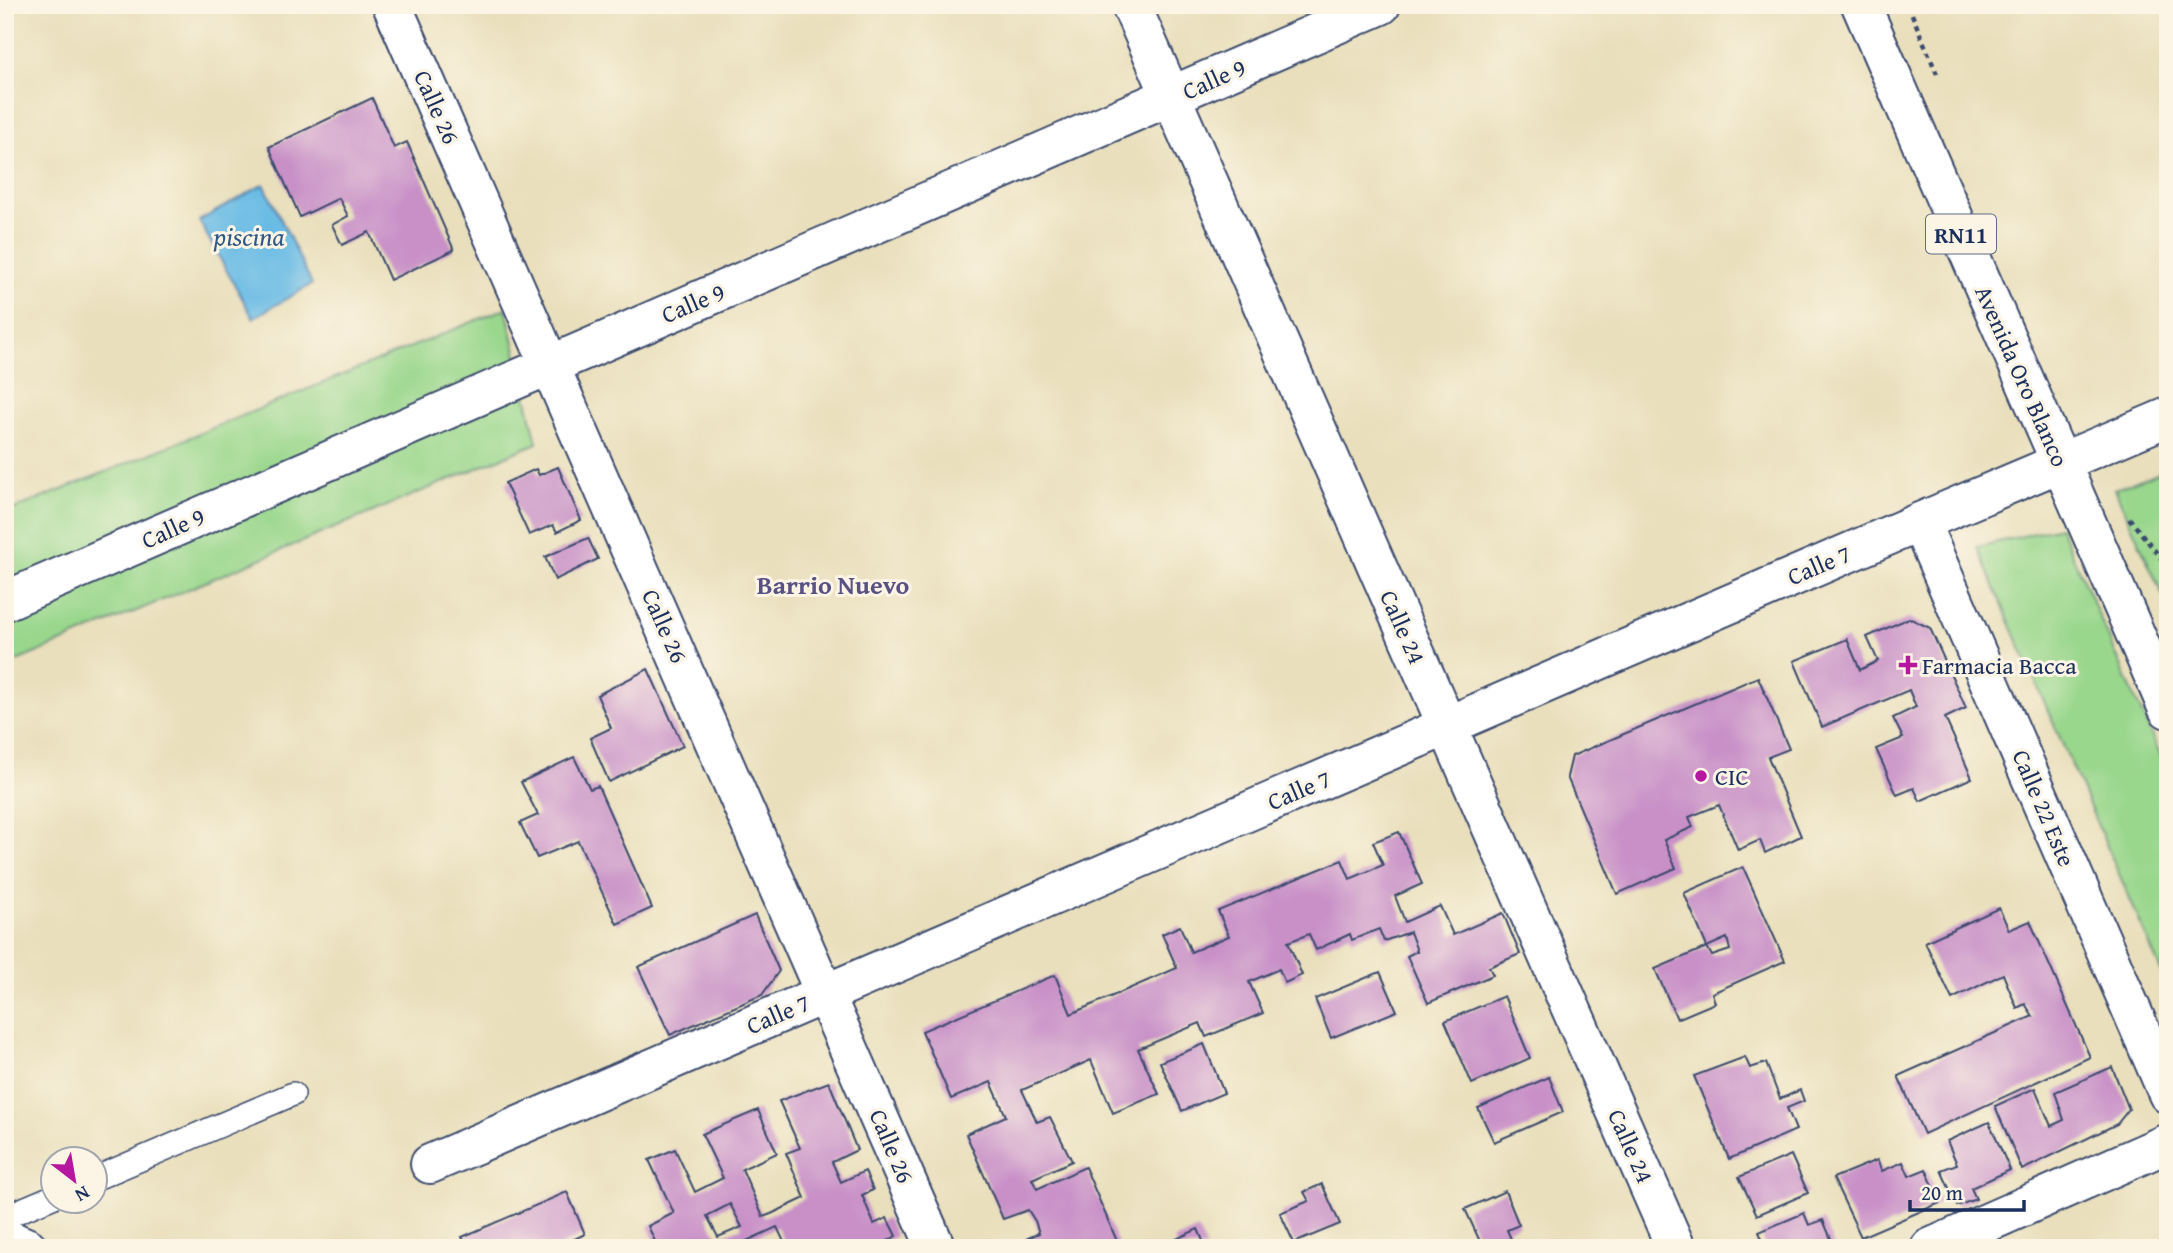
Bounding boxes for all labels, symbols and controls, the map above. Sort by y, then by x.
street label: Calle 9 [1177,50,1251,108]
street label: Calle 26 [405,64,469,150]
road number: RN11 [1926,215,1996,254]
water label: piscina [213,217,284,256]
street label: Calle 9 [656,274,730,332]
street label: Avenida Oro Blanco [1966,280,2078,472]
street label: Calle 9 [136,499,210,557]
street label: Calle 7 [1782,536,1856,594]
district label: Barrio Nuevo [757,565,909,604]
street label: Calle 26 [633,583,697,669]
street label: Calle 24 [1371,584,1435,670]
place label: Farmacia Bacca [1922,648,2077,683]
marker: Farmacia Bacca [1900,657,1916,673]
street label: Calle 22 Este [2004,744,2084,872]
place label: CIC [1715,759,1748,794]
street label: Calle 7 [1262,761,1336,819]
marker: CIC [1693,768,1709,784]
street label: Calle 7 [741,985,815,1043]
street label: Calle 26 [861,1103,923,1189]
street label: Calle 24 [1599,1103,1663,1189]
north arrow [38,1144,108,1214]
scale bar [1910,1169,2024,1213]
text: 20 m [1921,1177,1963,1208]
text: N [70,1179,95,1210]

